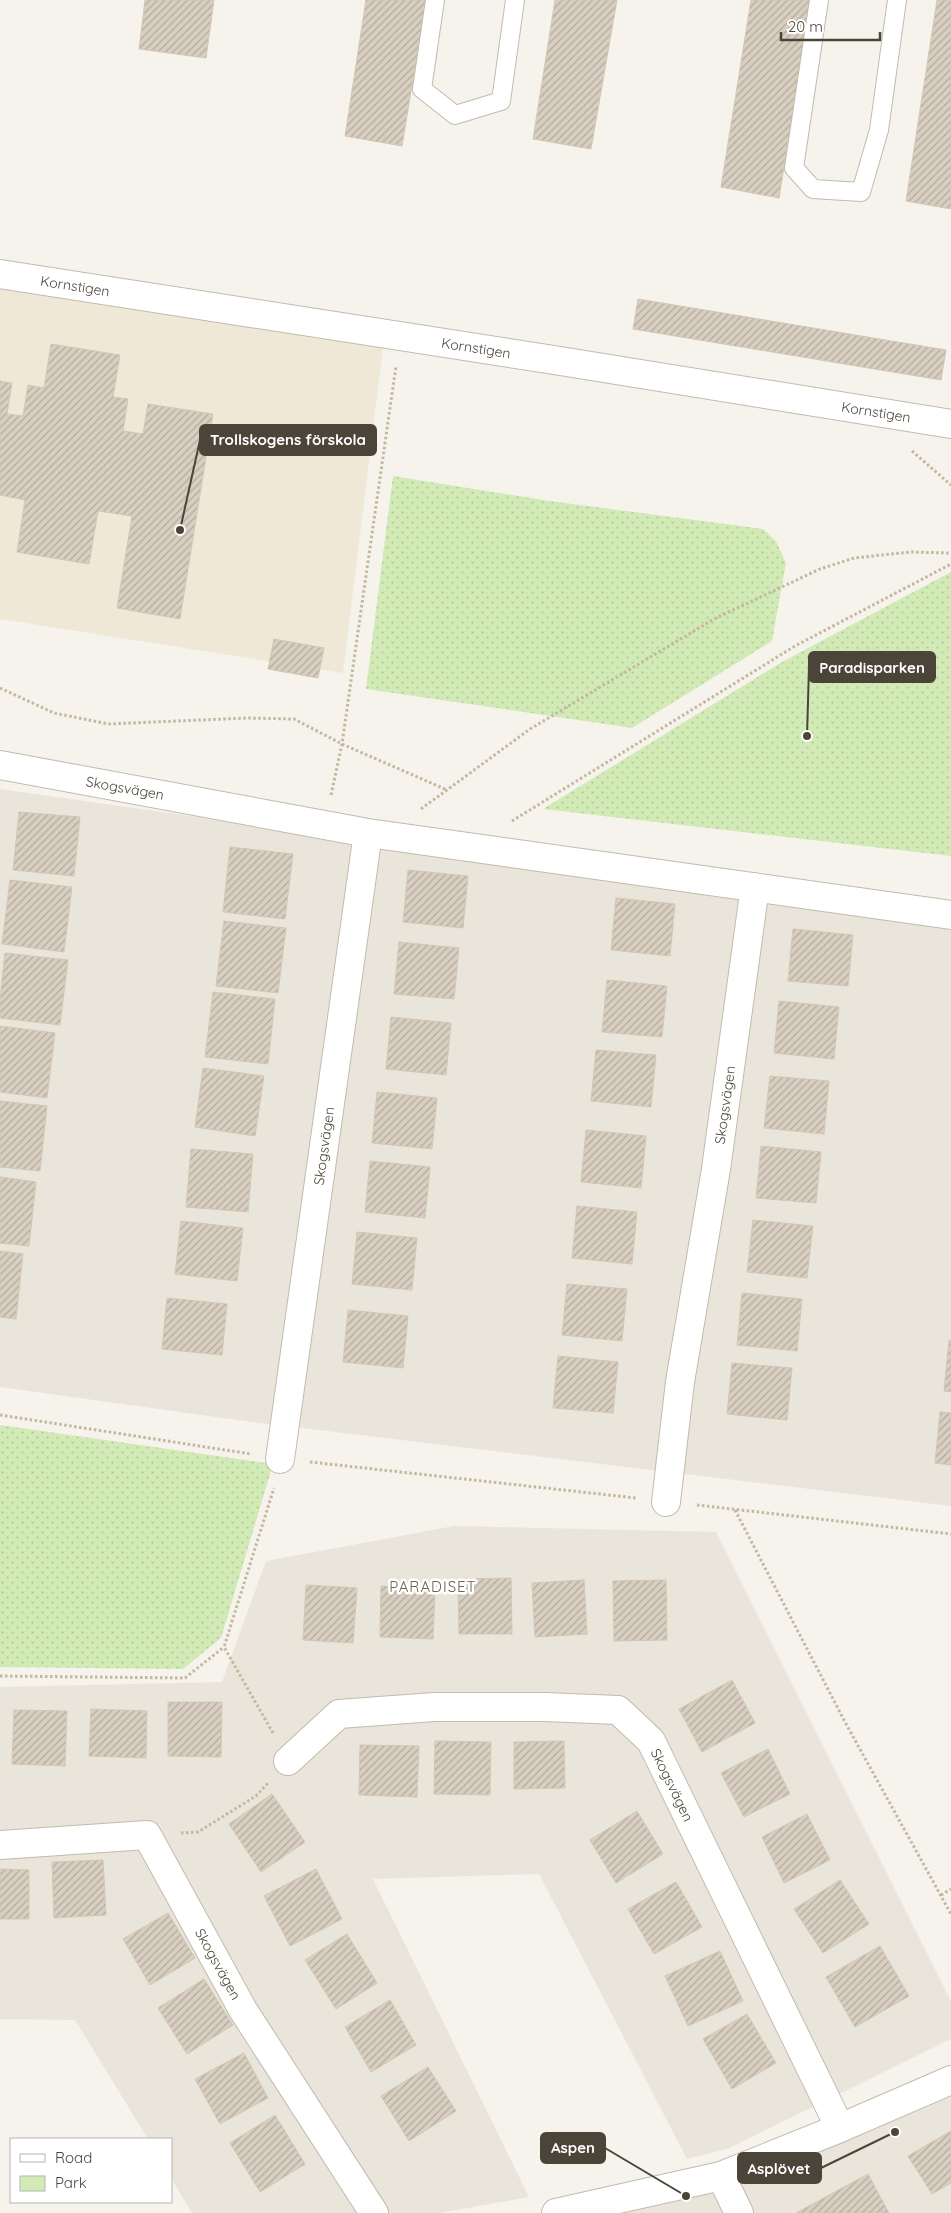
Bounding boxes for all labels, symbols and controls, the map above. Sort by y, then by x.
scale bar [781,10,880,42]
text: 20 m [788,17,823,36]
street label: Kornstigen [39,272,111,300]
street label: Kornstigen [440,334,512,362]
street label: Kornstigen [840,398,912,426]
callout: Trollskogens förskola [200,425,376,455]
text: Trollskogens förskola [210,430,366,449]
callout: Paradisparken [809,652,935,682]
text: Paradisparken [819,658,925,677]
street label: Skogsvägen [85,772,165,804]
street label: Skogsvägen [711,1065,739,1145]
street label: Skogsvägen [310,1106,338,1186]
district label: PARADISET [389,1577,477,1596]
street label: Skogsvägen [647,1746,697,1824]
street label: Skogsvägen [191,1925,245,2003]
callout: Aspen [541,2133,605,2163]
legend [10,2138,172,2203]
text: Aspen [551,2138,595,2157]
text: Road [55,2148,92,2167]
callout: Asplövet [738,2153,821,2183]
text: Asplövet [748,2159,810,2178]
text: Park [55,2173,87,2192]

